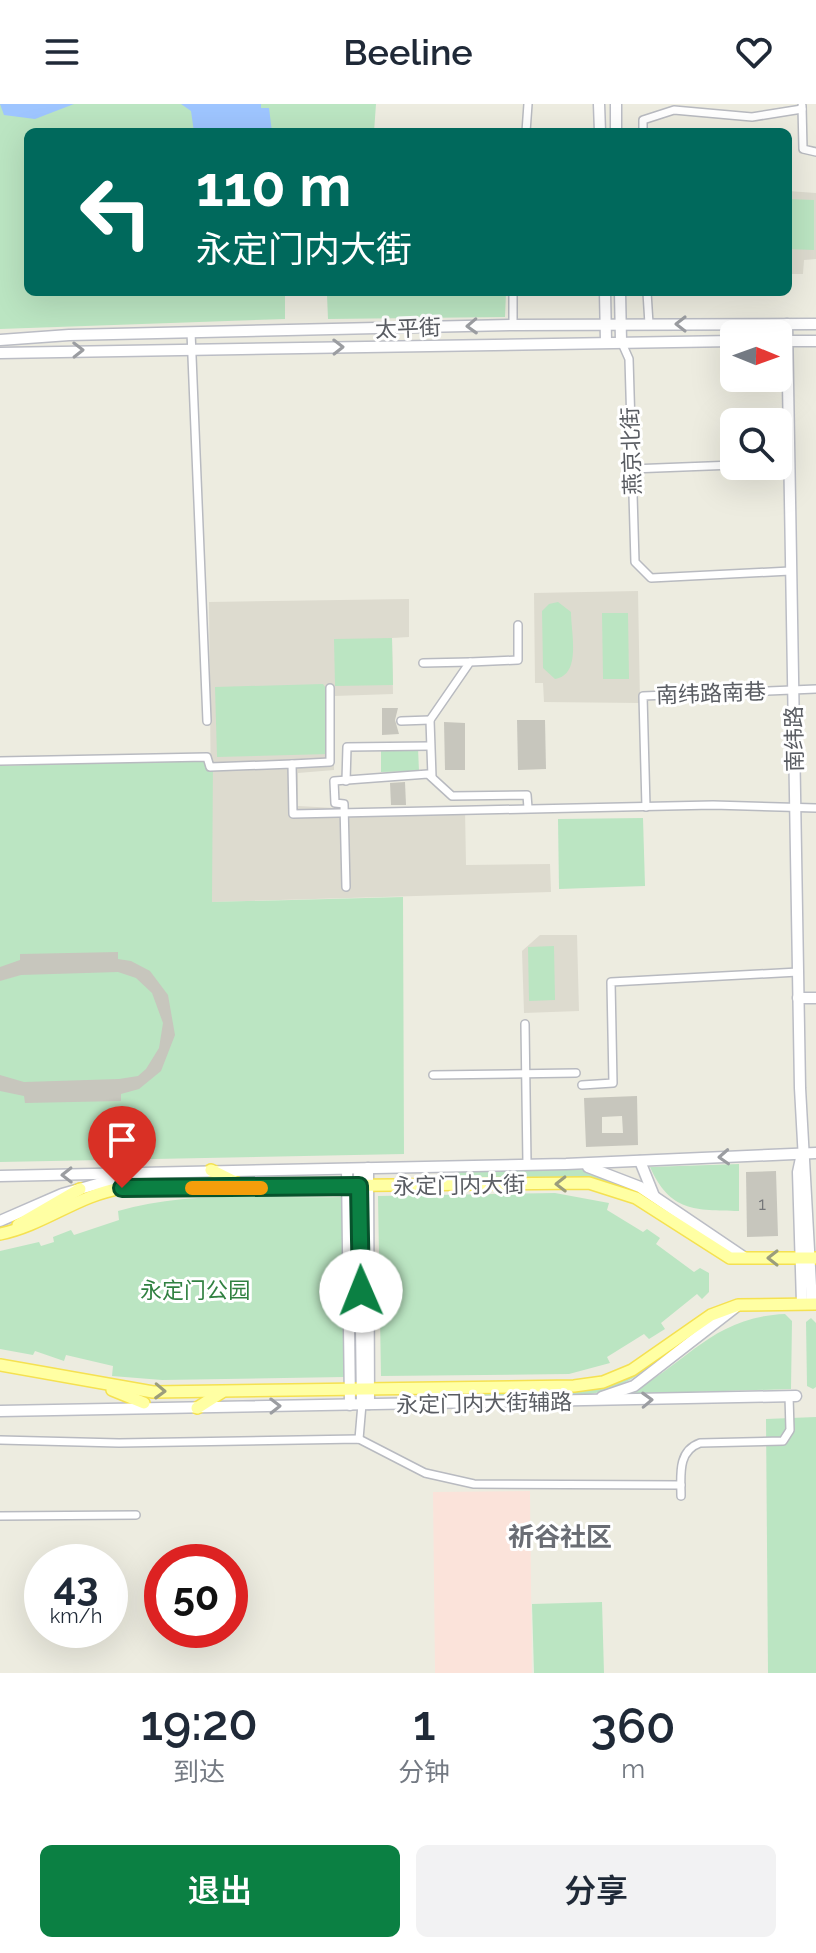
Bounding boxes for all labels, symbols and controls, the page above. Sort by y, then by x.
icon: menu [40,30,84,74]
icon: heart [732,30,776,74]
text: Beeline [343,31,473,73]
text: 110 m [196,153,351,219]
icon: left [64,160,168,264]
text: 永定门内大街 [196,228,412,270]
street label: 太平街 [375,314,441,342]
one-way arrow [674,315,687,333]
one-way arrow [465,318,478,335]
north arrow [720,320,792,392]
map controls [720,320,792,480]
one-way arrow [332,338,345,355]
one-way arrow [72,341,85,358]
street label: 燕京北街 [616,407,646,495]
button: search [720,408,792,480]
street label: 南纬路南巷 [656,678,766,708]
street label: 南纬路 [780,706,808,772]
pin [88,1106,156,1188]
icon: arrive [100,1118,144,1162]
one-way arrow [717,1149,730,1166]
one-way arrow [60,1166,73,1183]
street label: 永定门内大街 [393,1171,525,1199]
one-way arrow [554,1175,567,1192]
house number: 1 [758,1193,766,1214]
position arrow [319,1249,403,1333]
one-way arrow [766,1249,779,1267]
park label: 永定门公园 [140,1277,250,1303]
one-way arrow [154,1383,166,1400]
street label: 永定门内大街辅路 [396,1388,572,1418]
one-way arrow [641,1391,654,1409]
one-way arrow [269,1397,282,1415]
district label: 祈谷社区 [508,1522,612,1552]
speed limit sign: 50 [144,1544,248,1648]
text: 43 [53,1562,99,1609]
text: km/h [50,1604,102,1628]
text: 19:20 [140,1695,258,1751]
text: 1 [413,1695,436,1751]
text: 360 [591,1698,676,1754]
text: m [621,1754,645,1784]
text: 到达 [173,1757,225,1787]
text: 分钟 [398,1757,450,1787]
button: 退出 [40,1845,400,1937]
button: 分享 [416,1845,776,1937]

